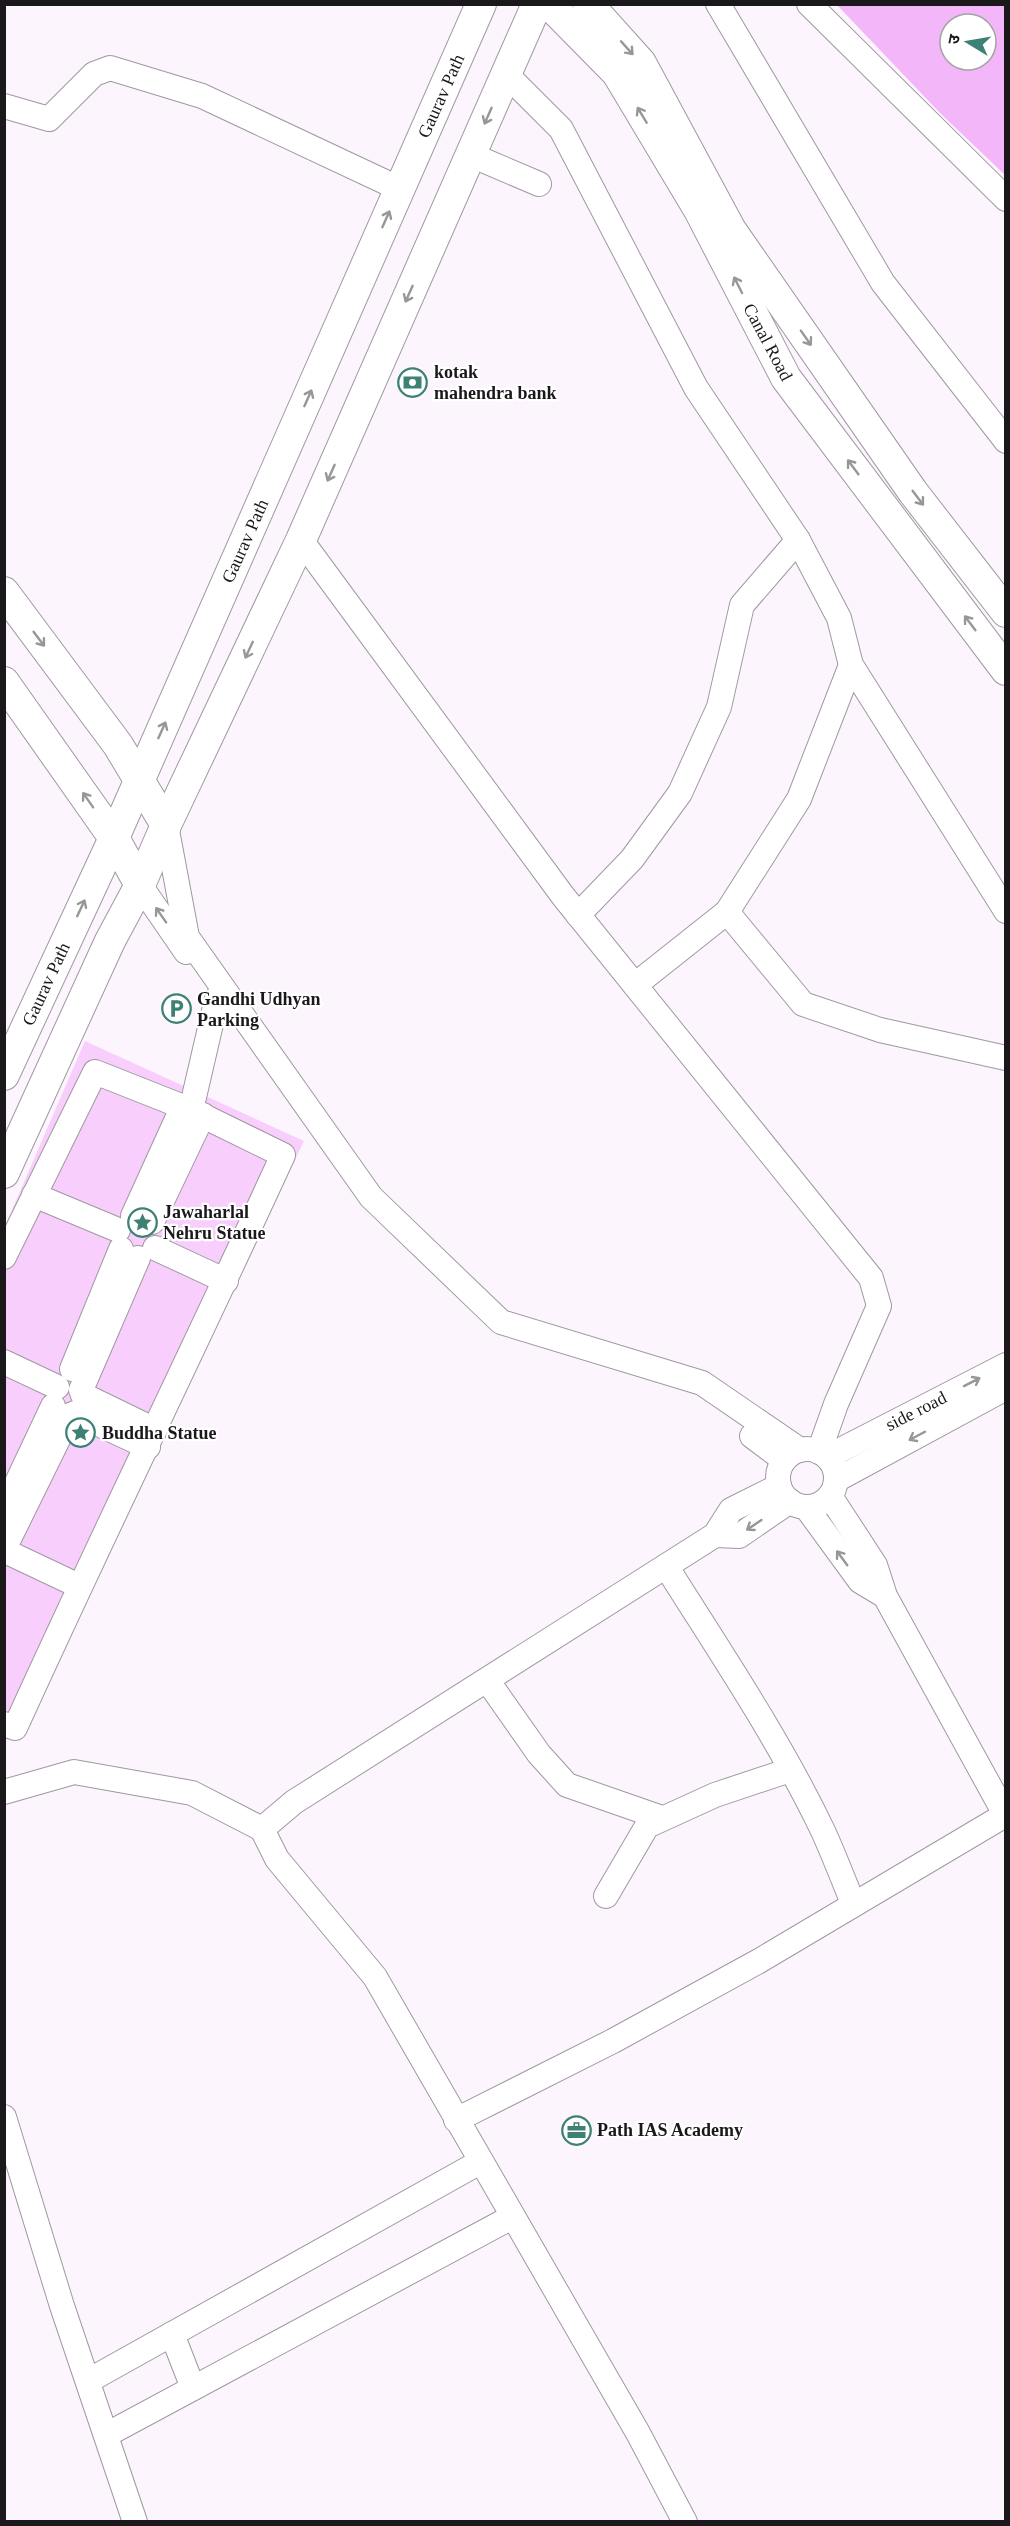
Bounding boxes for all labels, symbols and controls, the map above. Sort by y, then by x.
north arrow [938,12,998,72]
text: उ [945,32,963,45]
one-way arrow [620,40,634,55]
street label: Gaurav Path [414,51,468,141]
one-way arrow [481,106,493,124]
one-way arrow [636,107,648,124]
one-way arrow [381,211,393,229]
one-way arrow [732,277,744,294]
one-way arrow [403,285,414,303]
street label: Canal Road [739,300,797,384]
one-way arrow [800,330,812,346]
place label: kotak mahendra bank [434,362,557,403]
bank icon: kotak mahendra bank [397,366,429,398]
one-way arrow [303,389,314,407]
one-way arrow [847,459,860,475]
one-way arrow [324,463,336,481]
one-way arrow [911,490,924,506]
street label: Gaurav Path [218,496,272,586]
one-way arrow [964,615,977,631]
one-way arrow [33,630,46,646]
one-way arrow [242,640,254,658]
one-way arrow [156,721,168,739]
one-way arrow [82,792,94,808]
one-way arrow [76,899,88,917]
one-way arrow [155,908,167,924]
street label: Gaurav Path [18,939,74,1029]
place label: Gandhi Udhyan Parking [197,989,321,1030]
parking icon: Gandhi Udhyan Parking [160,993,192,1025]
place label: Jawaharlal Nehru Statue [163,1202,266,1243]
place icon: Jawaharlal Nehru Statue [126,1206,158,1238]
one-way arrow [963,1376,981,1387]
street label: side road [882,1387,950,1435]
place icon: Buddha Statue [65,1417,97,1449]
place label: Buddha Statue [102,1423,217,1443]
one-way arrow [909,1430,926,1442]
one-way arrow [747,1519,763,1531]
one-way arrow [836,1550,849,1566]
office icon: Path IAS Academy [560,2114,592,2146]
place label: Path IAS Academy [597,2120,743,2140]

